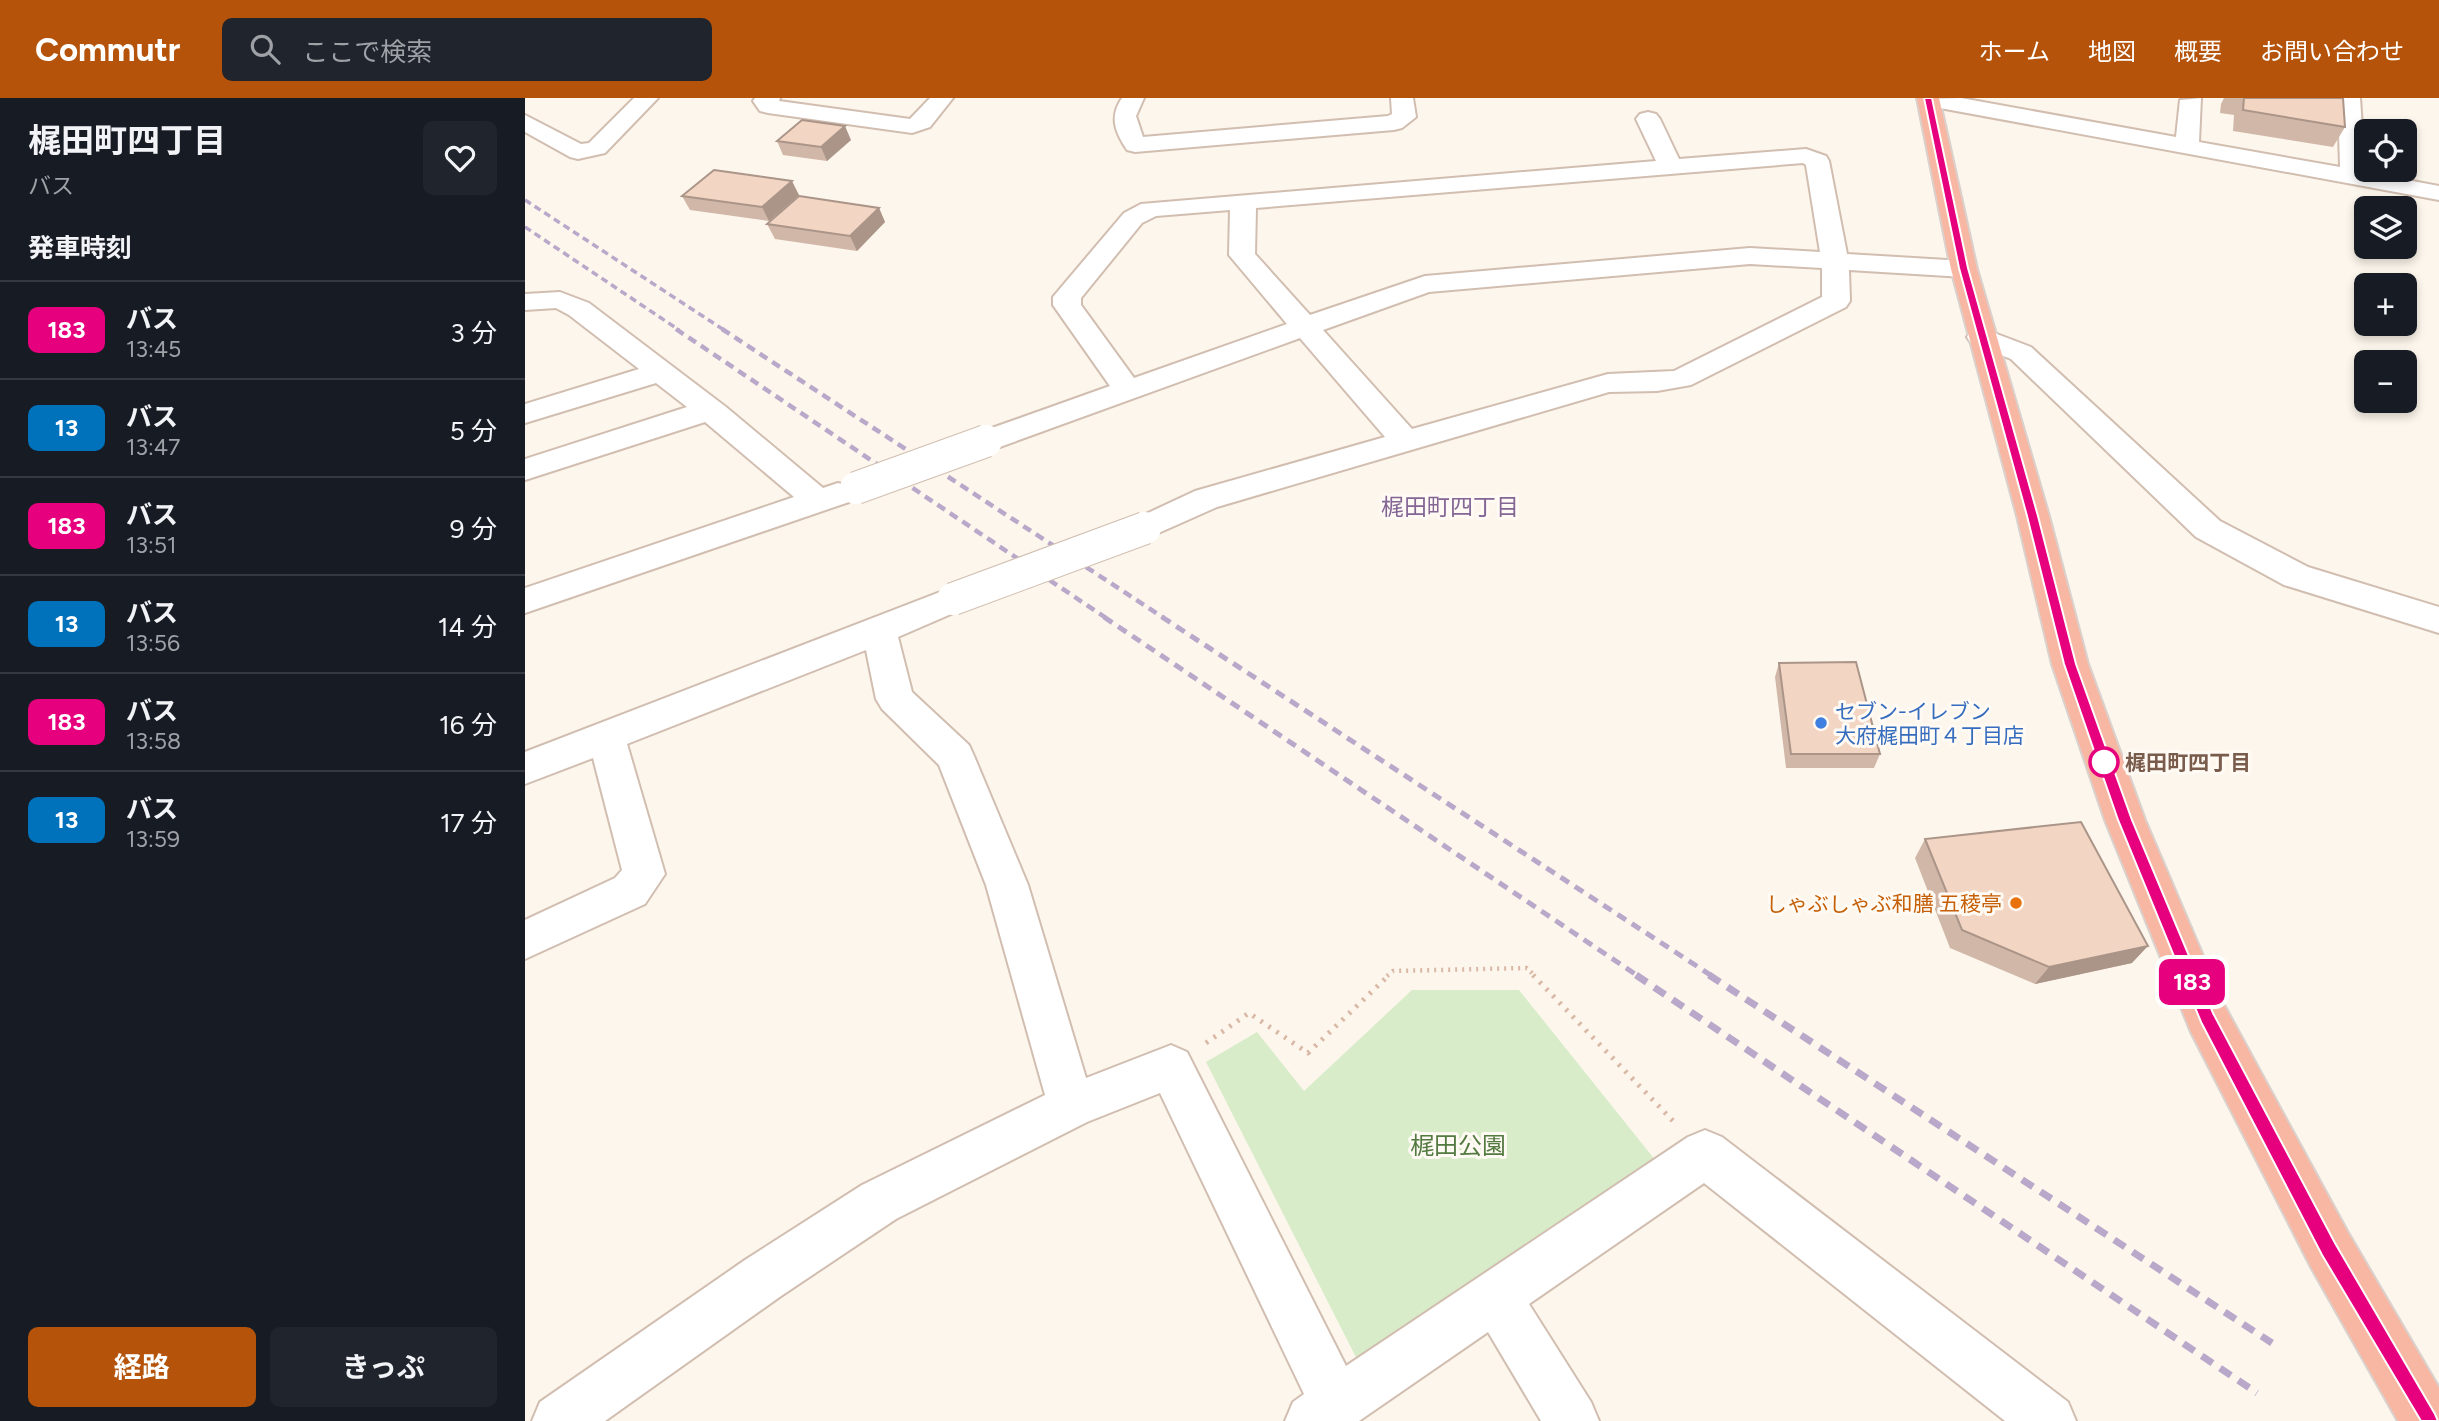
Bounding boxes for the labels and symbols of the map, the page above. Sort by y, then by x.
district label: 梶田町四丁目 [1381,493,1519,521]
place label: セブン-イレブン 大府梶田町４丁目店 [1835,699,2024,748]
marker: セブン-イレブン 大府梶田町４丁目店 [1813,715,1829,731]
marker: 梶田町四丁目 [2089,747,2119,777]
place label: 梶田町四丁目 [2125,750,2251,775]
place label: しゃぶしゃぶ和膳 五稜亭 [1766,891,2002,916]
marker: しゃぶしゃぶ和膳 五稜亭 [2008,895,2024,911]
line badge: 183 [2152,959,2232,1005]
park label: 梶田公園 [1410,1131,1506,1160]

